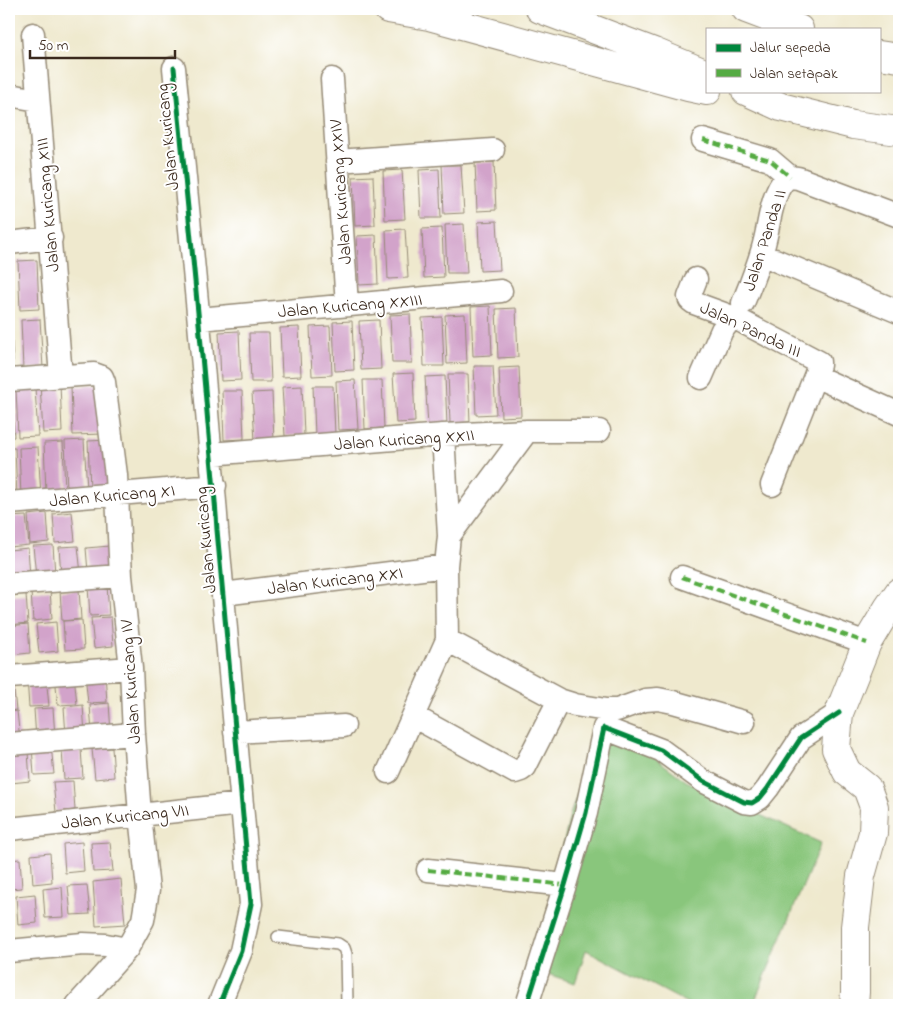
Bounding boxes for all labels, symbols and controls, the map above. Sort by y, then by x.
scale bar [30,28,175,60]
legend [706,28,880,92]
text: 50 m [38,35,69,57]
text: Jalur sepeda [750,37,831,59]
text: Jalan setapak [750,63,838,85]
street label: Jalan Kuricang [150,82,189,191]
street label: Jalan Kuricang XXIV [324,118,361,265]
street label: Jalan Kuricang XIII [30,137,69,273]
street label: Jalan Panda II [737,186,795,295]
street label: Jalan Kuricang XXIII [277,288,424,327]
street label: Jalan Panda III [695,296,805,366]
street label: Jalan Kuricang XXII [333,423,475,460]
street label: Jalan Kuricang XI [48,479,176,516]
street label: Jalan Kuricang [189,485,226,594]
street label: Jalan Kuricang XXI [266,561,405,604]
street label: Jalan Kuricang IV [115,618,150,745]
street label: Jalan Kuricang VII [60,798,191,839]

